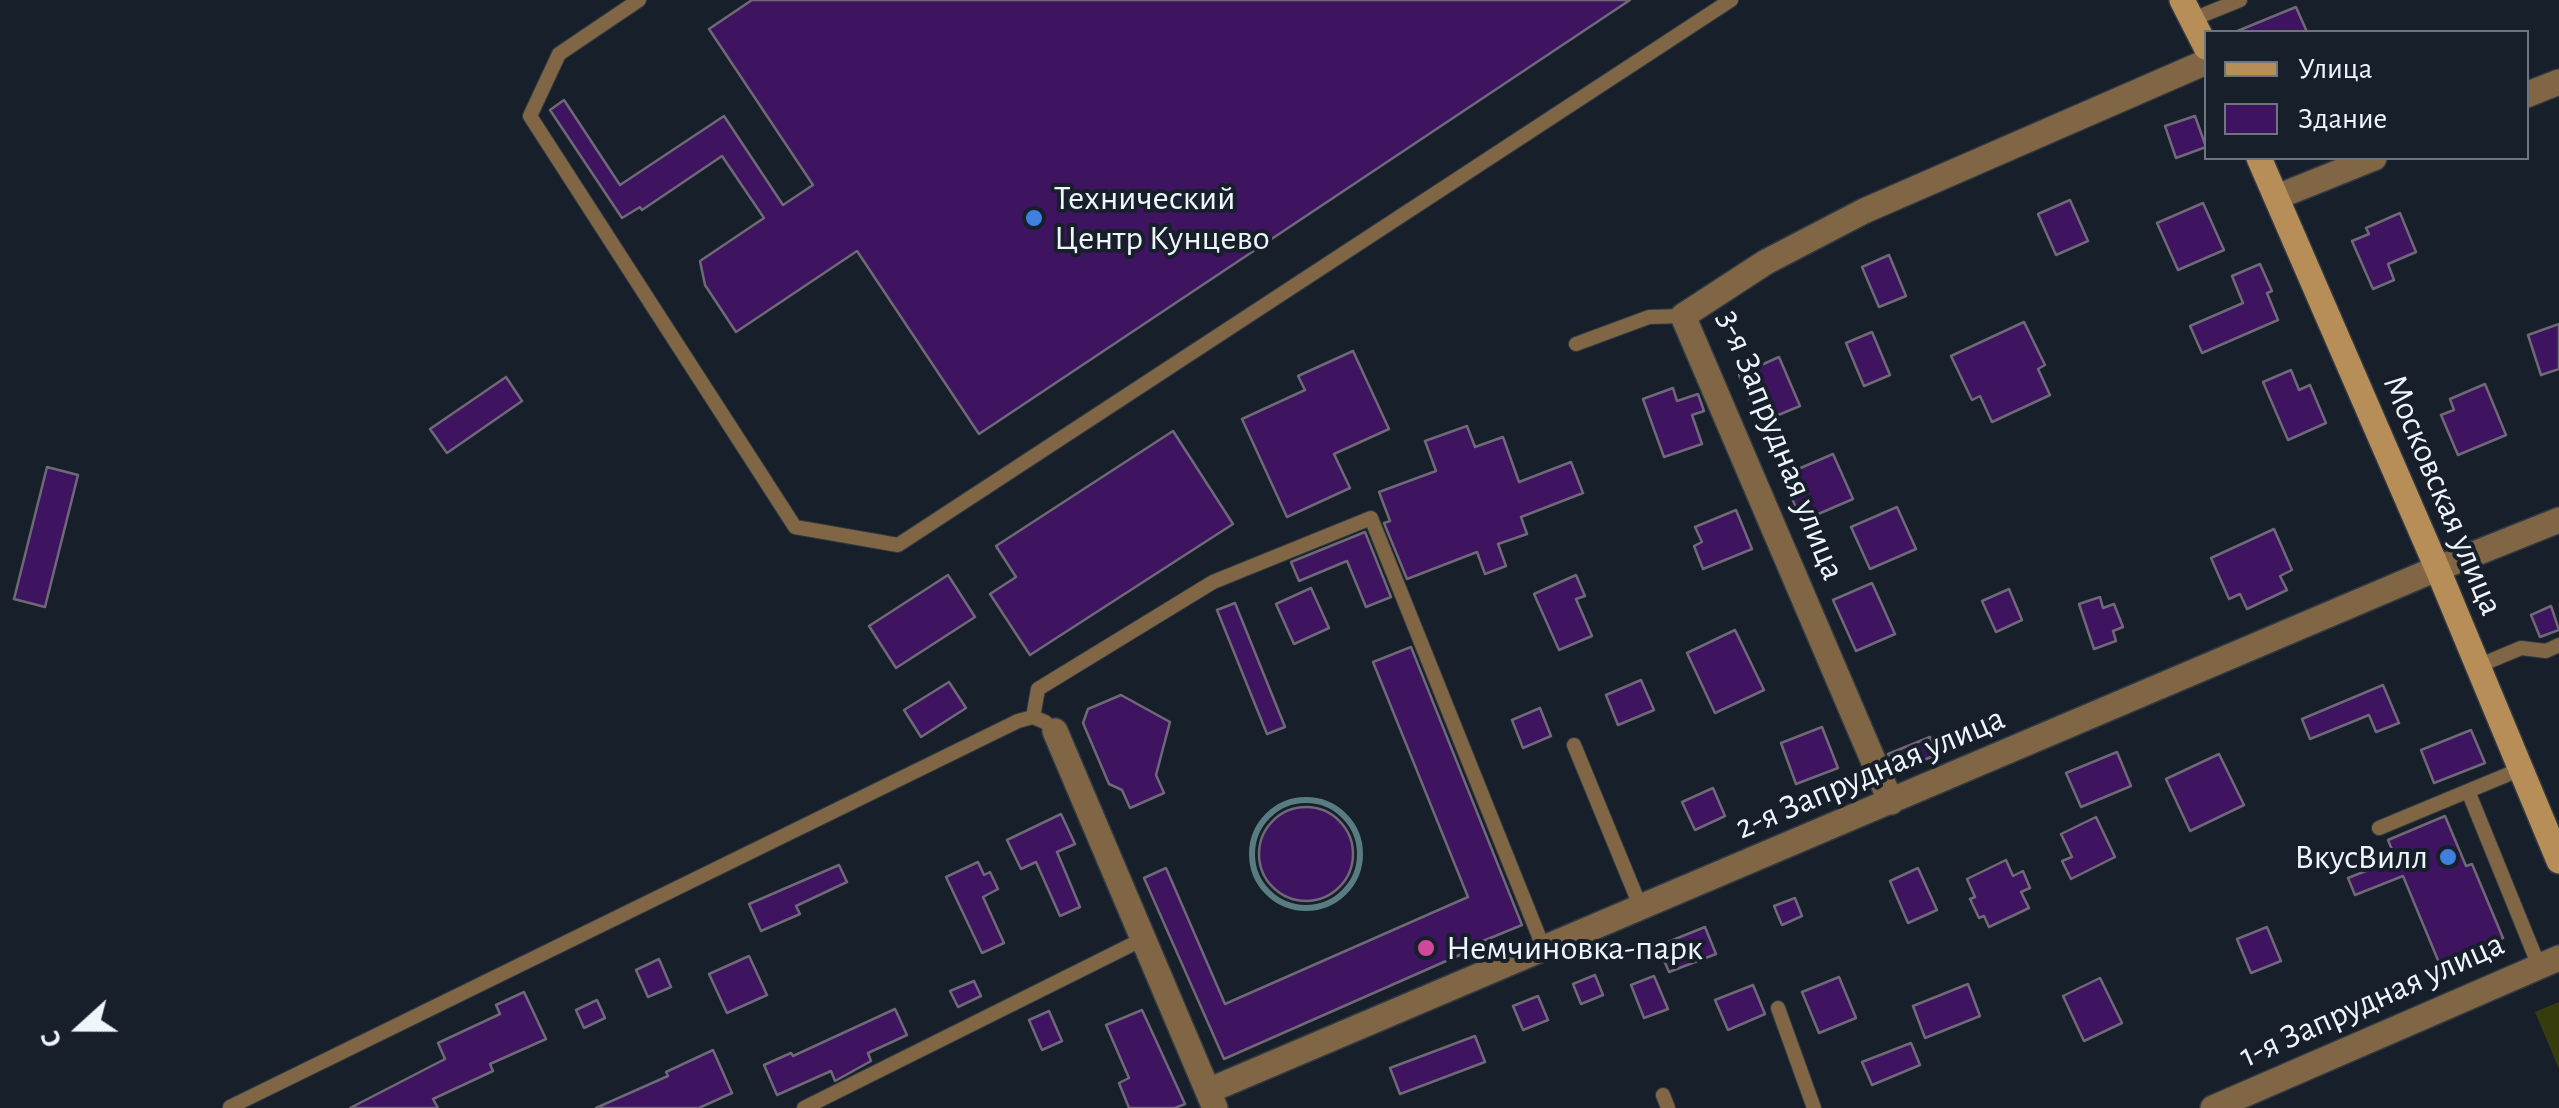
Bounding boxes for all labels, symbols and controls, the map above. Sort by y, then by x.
legend [2204,30,2529,160]
text: Улица [2298,54,2373,84]
text: Здание [2298,104,2387,134]
place label: Технический Центр Кунцево [1054,177,1270,259]
marker: Технический Центр Кунцево [1023,207,1045,229]
street label: 3-я Запрудная улица [1708,304,1854,586]
street label: Московская улица [2373,368,2513,622]
street label: 2-я Запрудная улица [1729,697,2011,849]
place label: ВкусВилл [2294,836,2428,878]
marker: ВкусВилл [2437,846,2459,868]
street label: 1-я Запрудная улица [2233,923,2511,1077]
place label: Немчиновка-парк [1446,927,1703,969]
marker: Немчиновка-парк [1415,937,1437,959]
north arrow [30,978,130,1078]
text: С [36,1027,68,1051]

